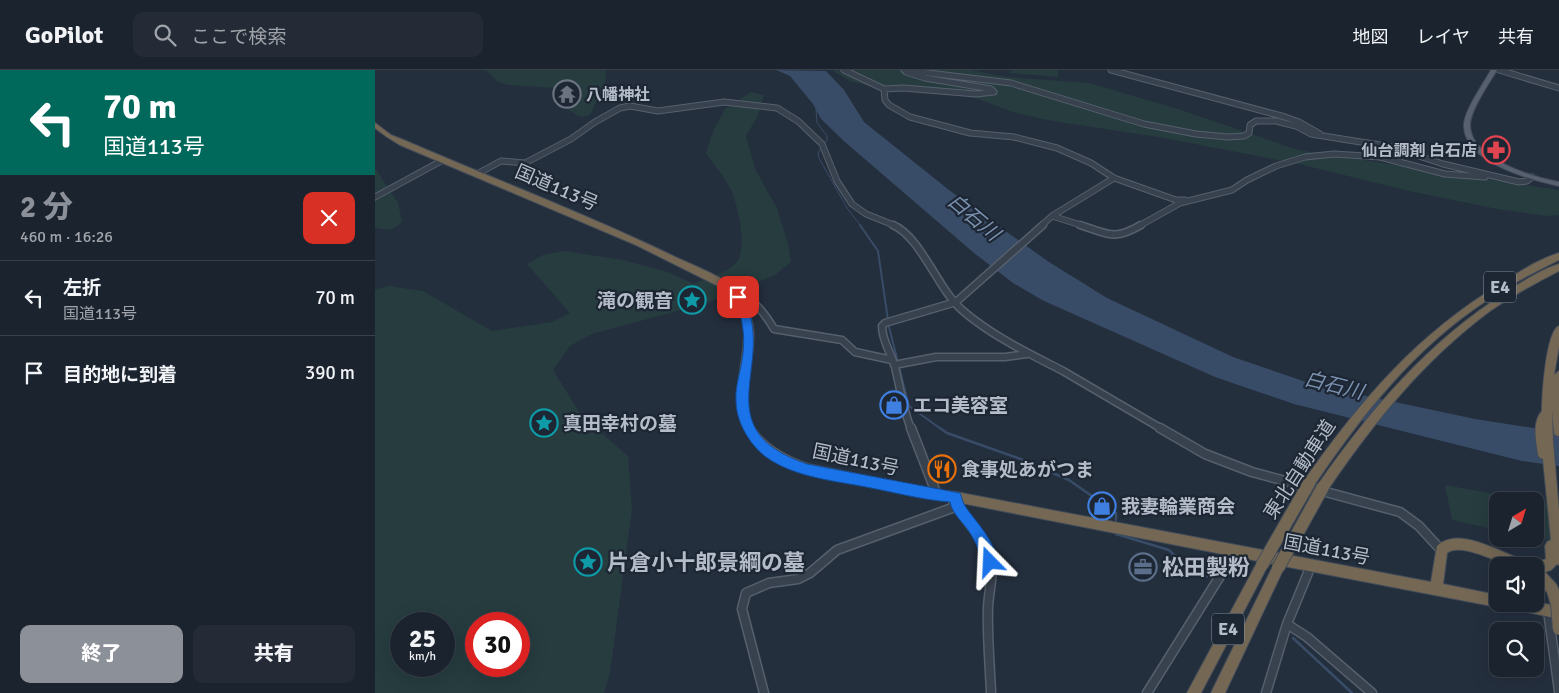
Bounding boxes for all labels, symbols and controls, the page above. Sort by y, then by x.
search box [133,12,483,57]
text: GoPilot [25,20,103,50]
icon: search [151,21,179,49]
text: ここで検索 [191,25,286,49]
text: 地図 [1353,26,1389,48]
text: レイヤ [1417,26,1470,48]
text: 共有 [1498,26,1534,48]
temple icon: 八幡神社 [552,79,582,109]
text: 70 m [103,85,177,128]
place label: 八幡神社 [586,85,650,105]
icon: left [20,90,85,155]
text: 国道113号 [103,133,205,160]
pharmacy icon: 仙台調剤 白石店 [1481,135,1511,165]
place label: 仙台調剤 白石店 [1360,141,1477,161]
street label: 国道113号 [512,160,602,216]
text: 2 分 [20,189,73,226]
water label: 白石川 [943,189,1006,248]
button: close [303,192,355,244]
text: 460 m · 16:26 [20,227,113,247]
road number: E4 [1484,272,1516,302]
text: 左折 [63,276,101,300]
pin [717,276,759,318]
icon: arrive [724,283,752,311]
icon: left [20,284,48,312]
place icon: 滝の観音 [677,285,707,315]
text: 70 m [315,286,355,310]
place label: 滝の観音 [597,289,673,313]
text: 国道113号 [63,304,137,324]
icon: arrive [20,359,48,387]
text: 390 m [305,361,355,385]
text: 目的地に到着 [63,363,177,387]
water label: 白石川 [1302,366,1368,405]
shop icon: エコ美容室 [879,390,909,420]
place label: エコ美容室 [913,394,1008,418]
place icon: 真田幸村の墓 [529,408,559,438]
place label: 真田幸村の墓 [563,412,677,436]
street label: 東北自動車道 [1259,415,1341,524]
street label: 国道113号 [810,439,901,481]
restaurant icon: 食事処あがつま [927,454,957,484]
place label: 食事処あがつま [961,458,1094,482]
shop icon: 我妻輪業商会 [1087,491,1117,521]
north arrow [1489,492,1544,548]
map controls [1489,492,1544,677]
place label: 我妻輪業商会 [1121,495,1235,519]
street label: 国道113号 [1281,530,1372,570]
position arrow [963,535,1015,587]
place icon: 片倉小十郎景綱の墓 [573,547,603,577]
place label: 片倉小十郎景綱の墓 [607,549,805,576]
office icon: 松田製粉 [1128,552,1158,582]
place label: 松田製粉 [1162,554,1250,581]
button: sound [1489,557,1544,612]
speed limit sign: 30 [465,612,530,677]
road number: E4 [1212,614,1244,644]
button: search [1489,622,1544,677]
text: 25 [409,623,436,654]
button: 終了 [20,625,183,683]
button: 共有 [193,625,355,683]
text: km/h [409,649,436,664]

